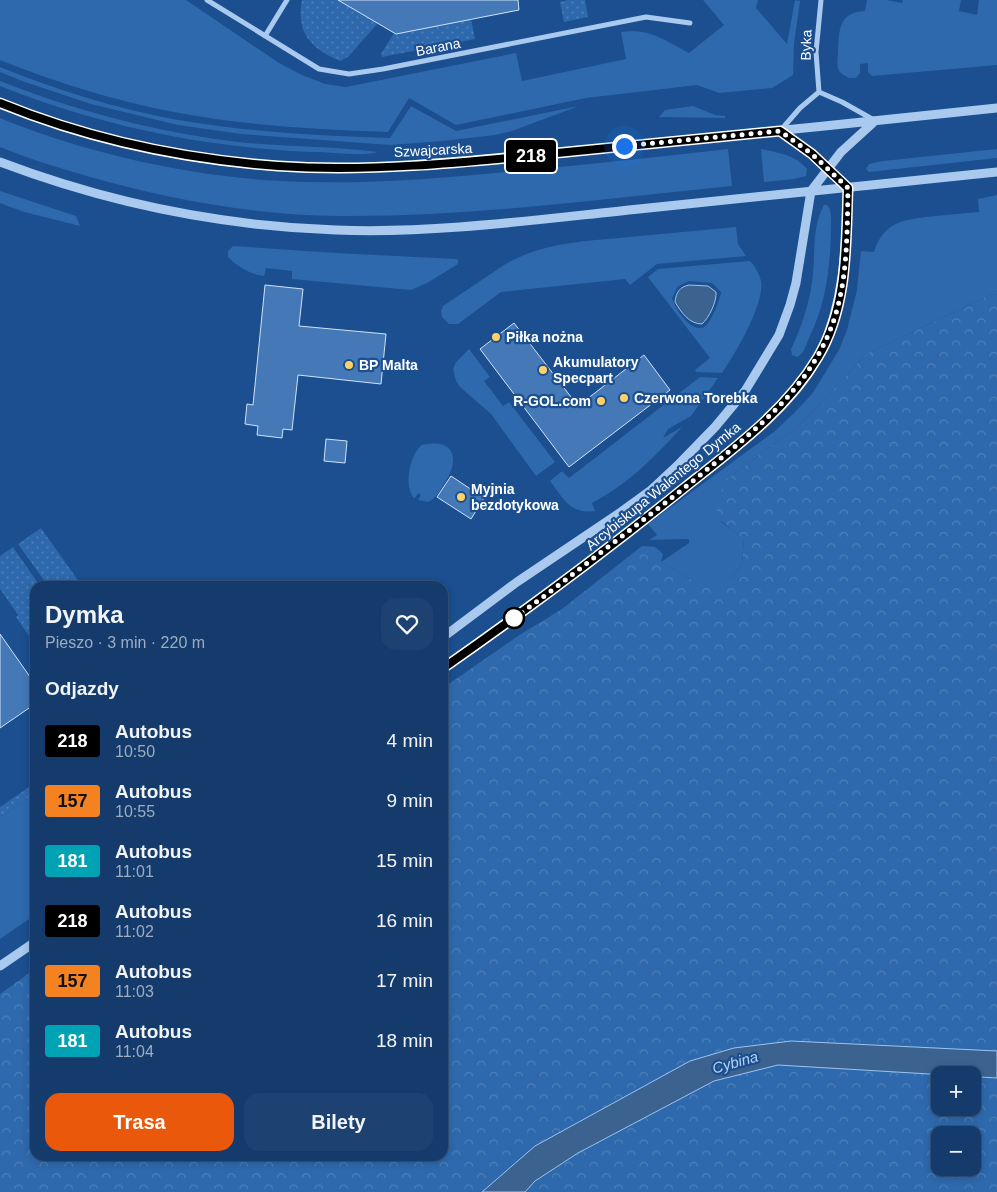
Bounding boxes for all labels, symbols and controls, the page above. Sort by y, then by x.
street label: Byka [797,29,815,61]
street label: Barana [414,35,462,59]
your location [612,134,637,159]
street label: Szwajcarska [393,140,473,160]
line badge: 218 [502,140,560,172]
text: 218 [516,146,546,166]
place label: Piłka nożna [506,329,583,345]
marker: Piłka nożna [490,331,502,343]
place label: Akumulatory Specpart [553,354,639,386]
place label: BP Malta [359,357,418,373]
marker: BP Malta [343,359,355,371]
marker: Akumulatory Specpart [537,364,549,376]
place label: Czerwona Torebka [634,390,758,406]
marker: Czerwona Torebka [618,392,630,404]
place label: R-GOL.com [513,393,591,409]
marker: R-GOL.com [595,395,607,407]
street label: Arcybiskupa Walentego Dymka [583,419,744,553]
place label: Myjnia bezdotykowa [471,481,559,513]
marker: Myjnia bezdotykowa [455,491,467,503]
button: heart [381,598,433,650]
text: Dymka [45,601,124,628]
unlabelled marker [503,607,525,629]
text: Pieszo · 3 min · 220 m [45,634,205,651]
text: Odjazdy [45,678,119,699]
text: Autobus [115,721,192,742]
text: 4 min [387,730,433,751]
text: 218 [57,731,88,751]
text: 10:50 [115,743,155,760]
text: Autobus [115,781,192,802]
text: 9 min [387,790,433,811]
text: 157 [57,791,88,811]
text: 10:55 [115,803,155,820]
text: Autobus [115,841,192,862]
text: 15 min [376,850,433,871]
text: 181 [57,851,88,871]
text: 11:01 [115,863,154,880]
text: Autobus [115,901,192,922]
text: 16 min [376,910,433,931]
text: 218 [57,911,88,931]
text: 11:02 [115,923,154,940]
text: Autobus [115,961,192,982]
text: 17 min [376,970,433,991]
text: 157 [57,971,88,991]
text: 11:03 [115,983,154,1000]
text: Autobus [115,1021,192,1042]
text: 18 min [376,1030,433,1051]
text: 181 [57,1031,88,1051]
text: 11:04 [115,1043,154,1060]
water label: Cybina [710,1047,760,1077]
map controls [931,1066,981,1176]
button: + [931,1066,981,1116]
button: Trasa [45,1093,234,1151]
button: Bilety [244,1093,433,1151]
button: − [931,1126,981,1176]

